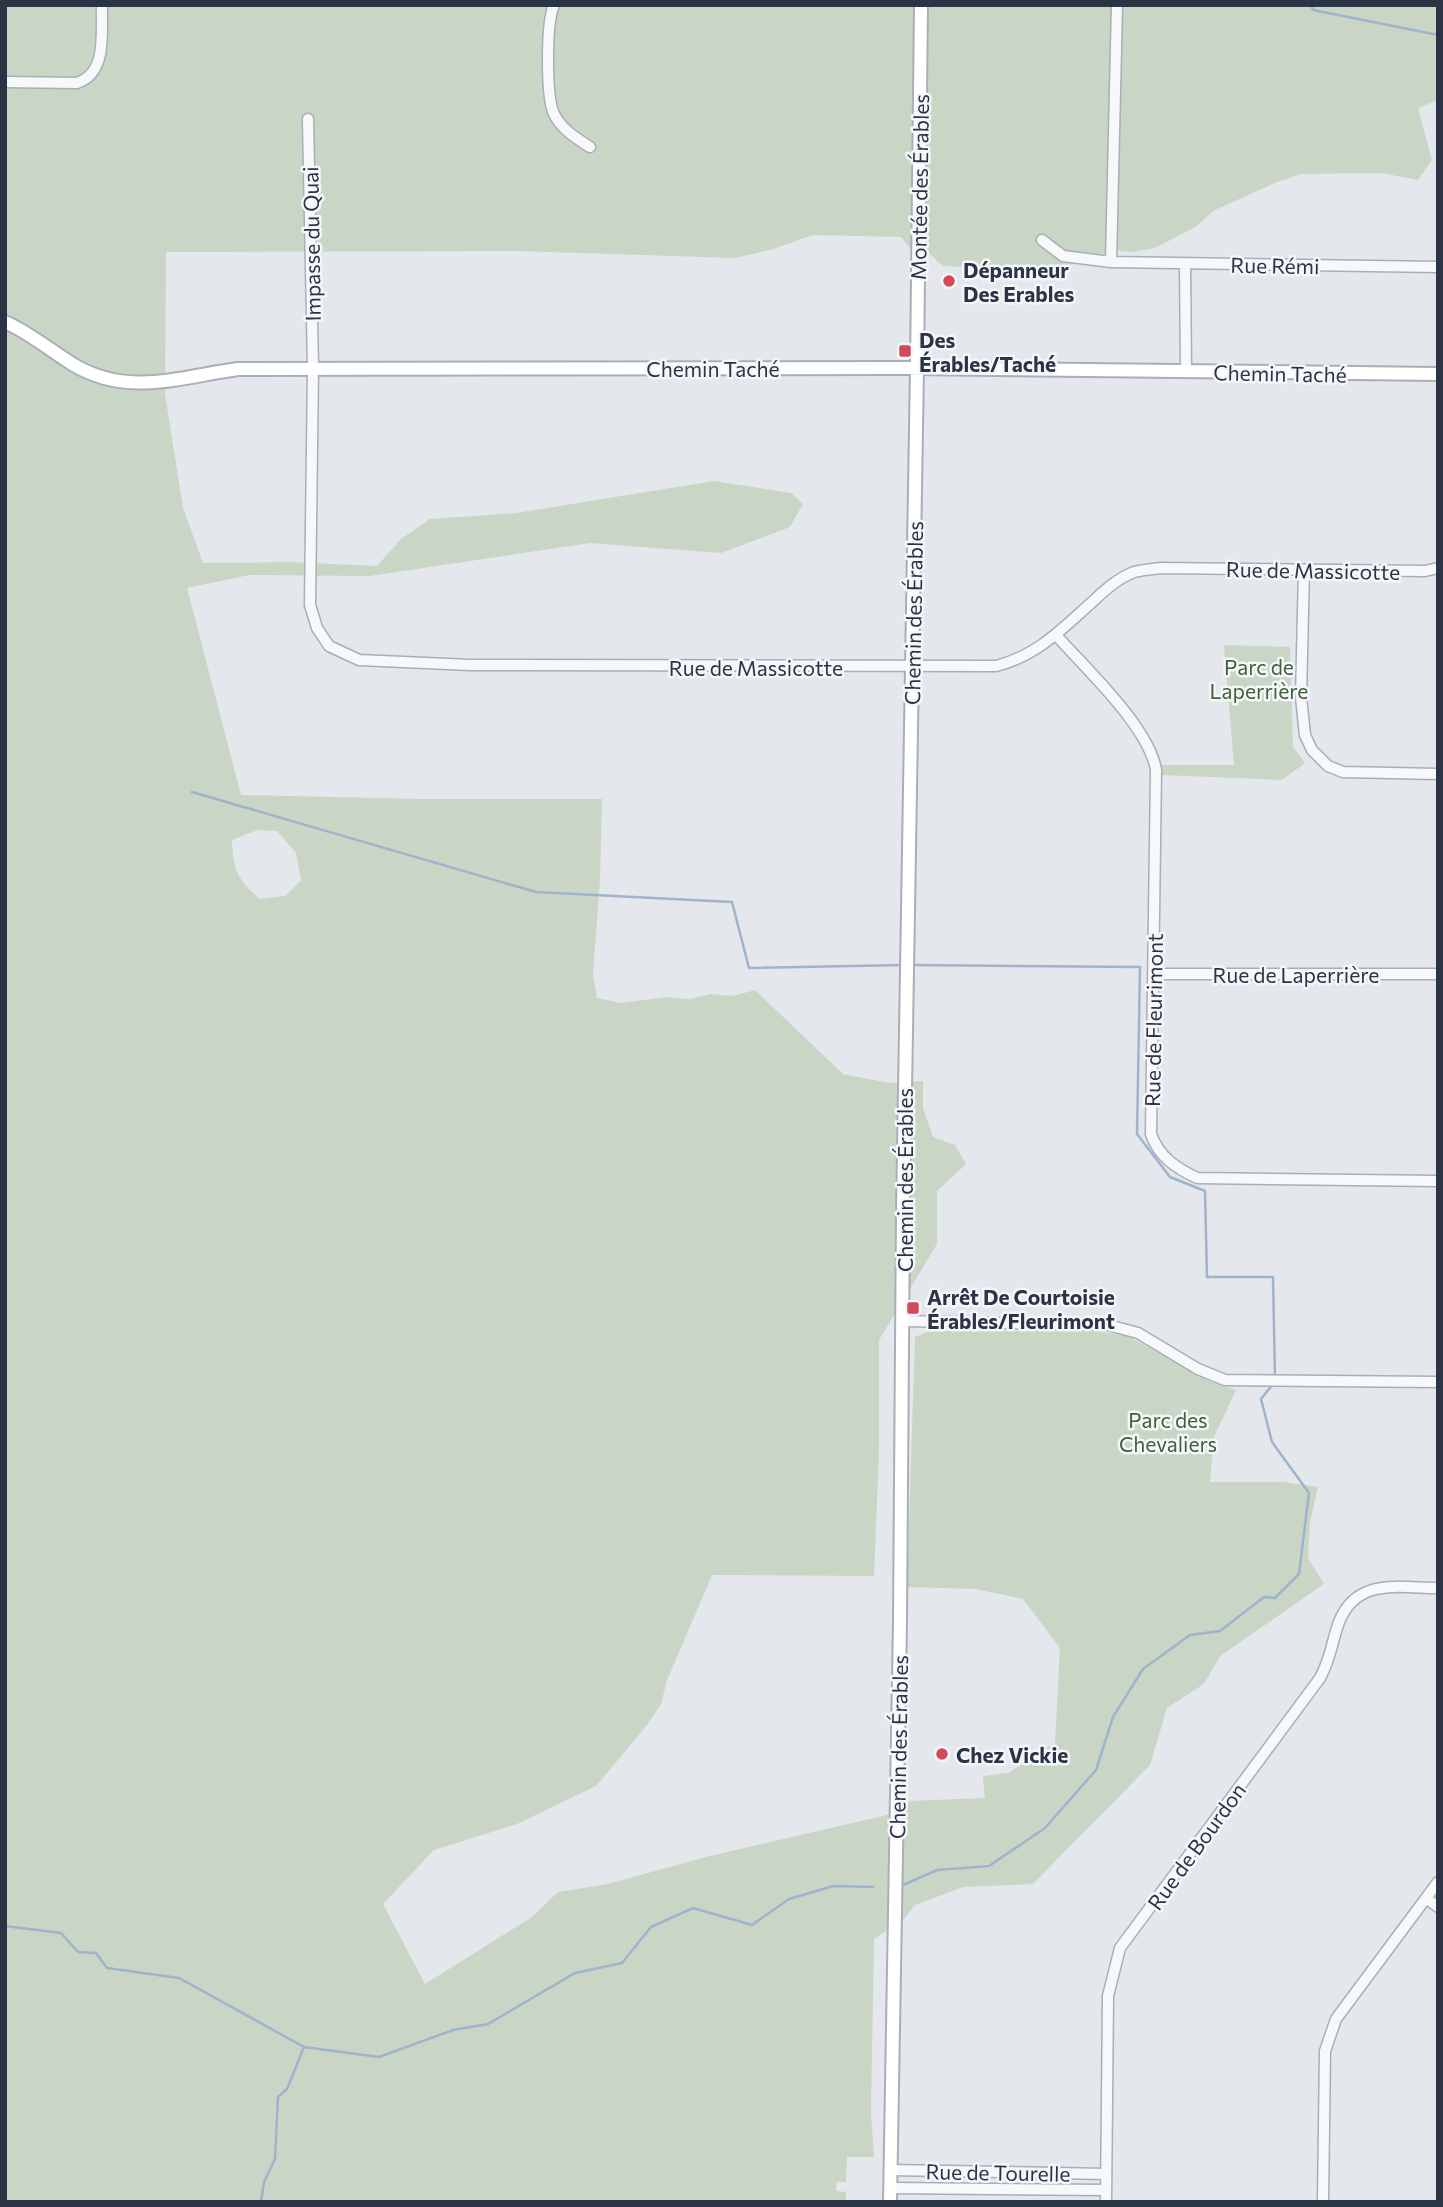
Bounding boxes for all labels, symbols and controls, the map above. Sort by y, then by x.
street label: Montée des Érables [905,94,933,280]
street label: Impasse du Quai [297,166,325,322]
street label: Rue Rémi [1230,252,1320,278]
place label: Dépanneur Des Erables [963,257,1075,306]
marker: Dépanneur Des Erables [941,273,957,289]
place label: Des Érables/Taché [919,327,1056,376]
marker: Des Érables/Taché [897,343,913,359]
street label: Chemin Taché [646,356,780,381]
street label: Chemin Taché [1213,359,1347,387]
street label: Chemin des Érables [899,521,927,705]
street label: Rue de Massicotte [1226,556,1400,584]
park label: Parc de Laperrière [1210,654,1308,703]
street label: Rue de Massicotte [669,655,843,680]
street label: Rue de Fleurimont [1139,933,1167,1107]
street label: Rue de Laperrière [1213,962,1379,987]
street label: Chemin des Érables [892,1088,917,1272]
place label: Arrêt De Courtoisie Érables/Fleurimont [927,1284,1115,1333]
marker: Arrêt De Courtoisie Érables/Fleurimont [905,1300,921,1316]
park label: Parc des Chevaliers [1119,1407,1217,1456]
street label: Chemin des Érables [884,1655,912,1839]
place label: Chez Vickie [956,1742,1068,1767]
marker: Chez Vickie [934,1746,950,1762]
street label: Rue de Bourdon [1142,1778,1250,1914]
street label: Rue de Tourelle [925,2158,1071,2186]

